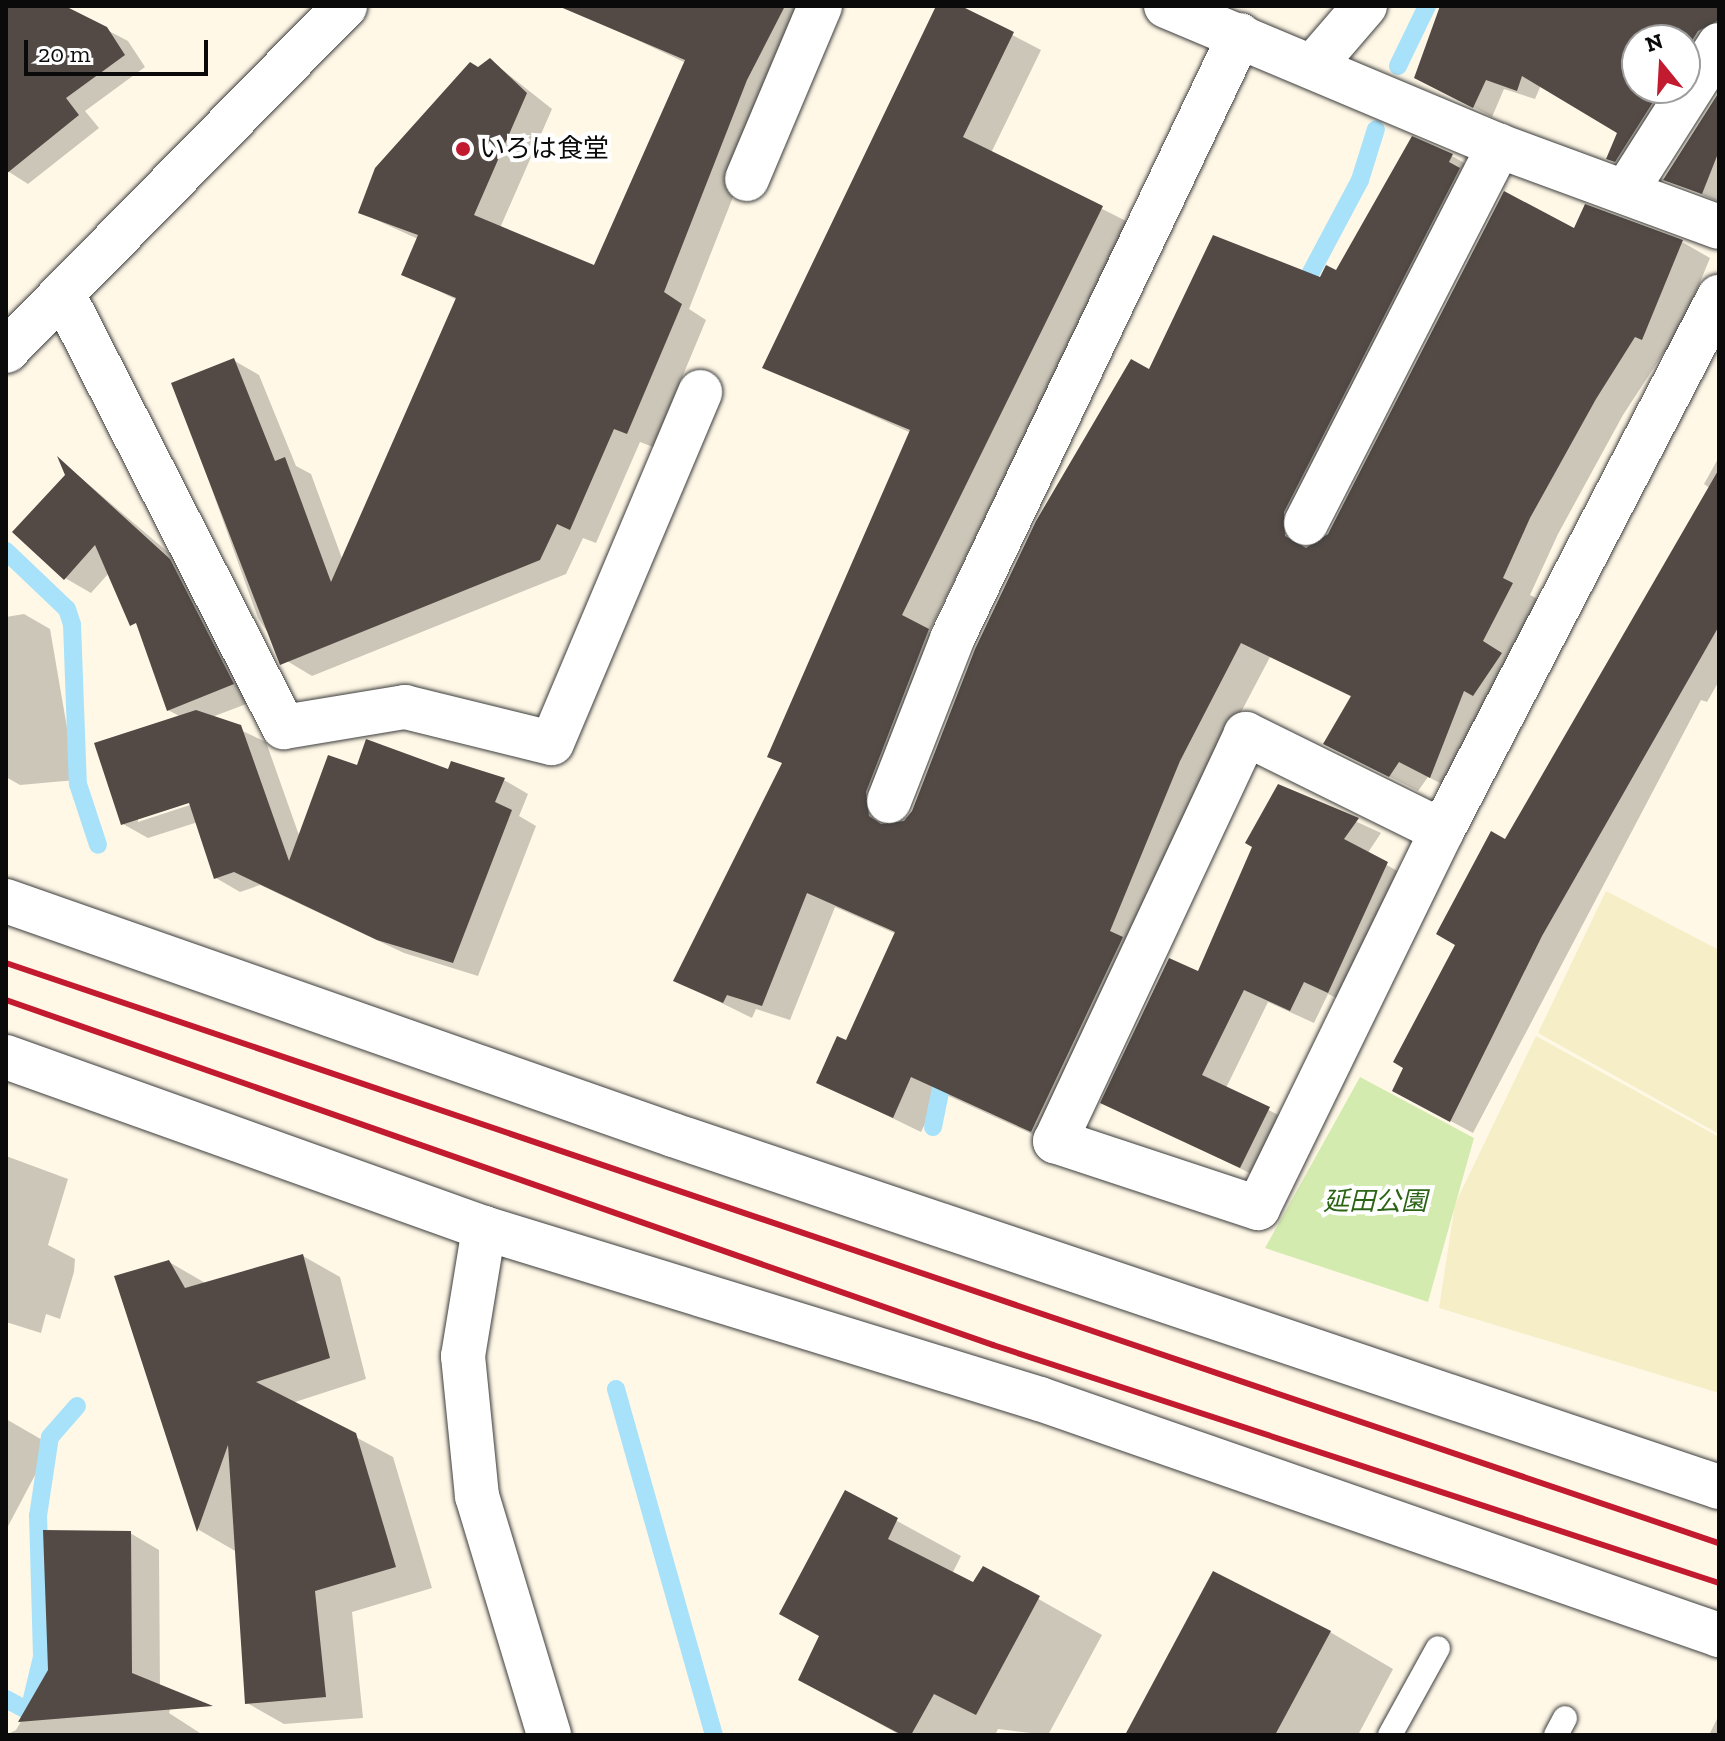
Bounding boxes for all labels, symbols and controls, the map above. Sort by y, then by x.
scale bar [28,24,212,74]
north arrow [1621,24,1701,104]
text: N [1642,27,1666,58]
text: 20 m [38,39,90,68]
place label: いろは食堂 [479,133,609,165]
marker: いろは食堂 [454,140,472,158]
park label: 延田公園 [1323,1186,1427,1218]

